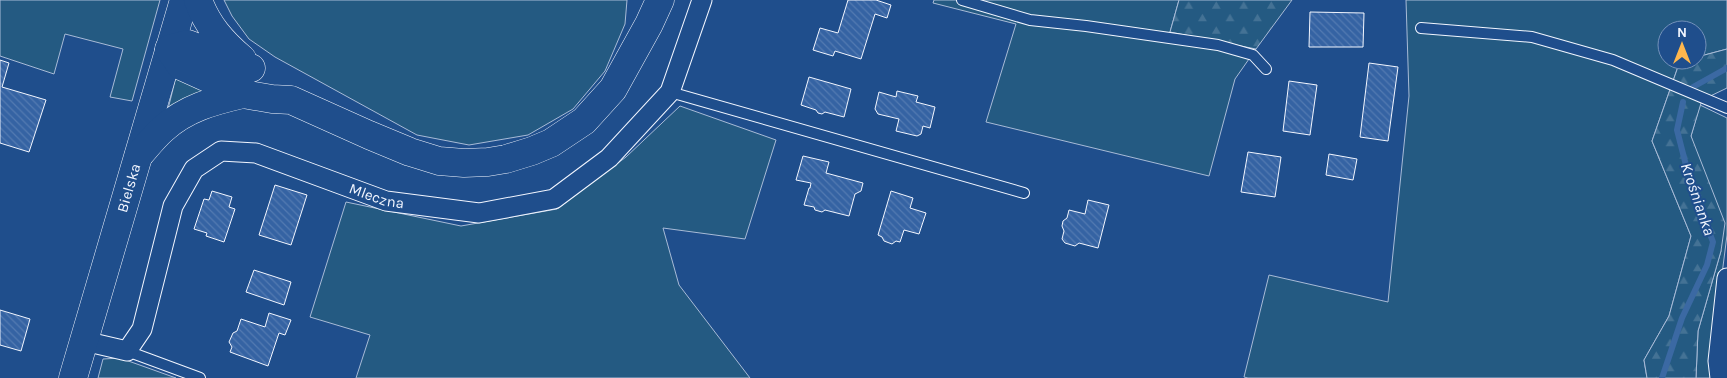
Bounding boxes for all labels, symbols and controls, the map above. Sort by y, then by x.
north arrow [1657,20,1707,70]
text: N [1677,24,1687,41]
water label: Krośnianka [1677,160,1719,238]
street label: Bielska [113,161,145,215]
street label: Mleczna [347,179,405,212]

